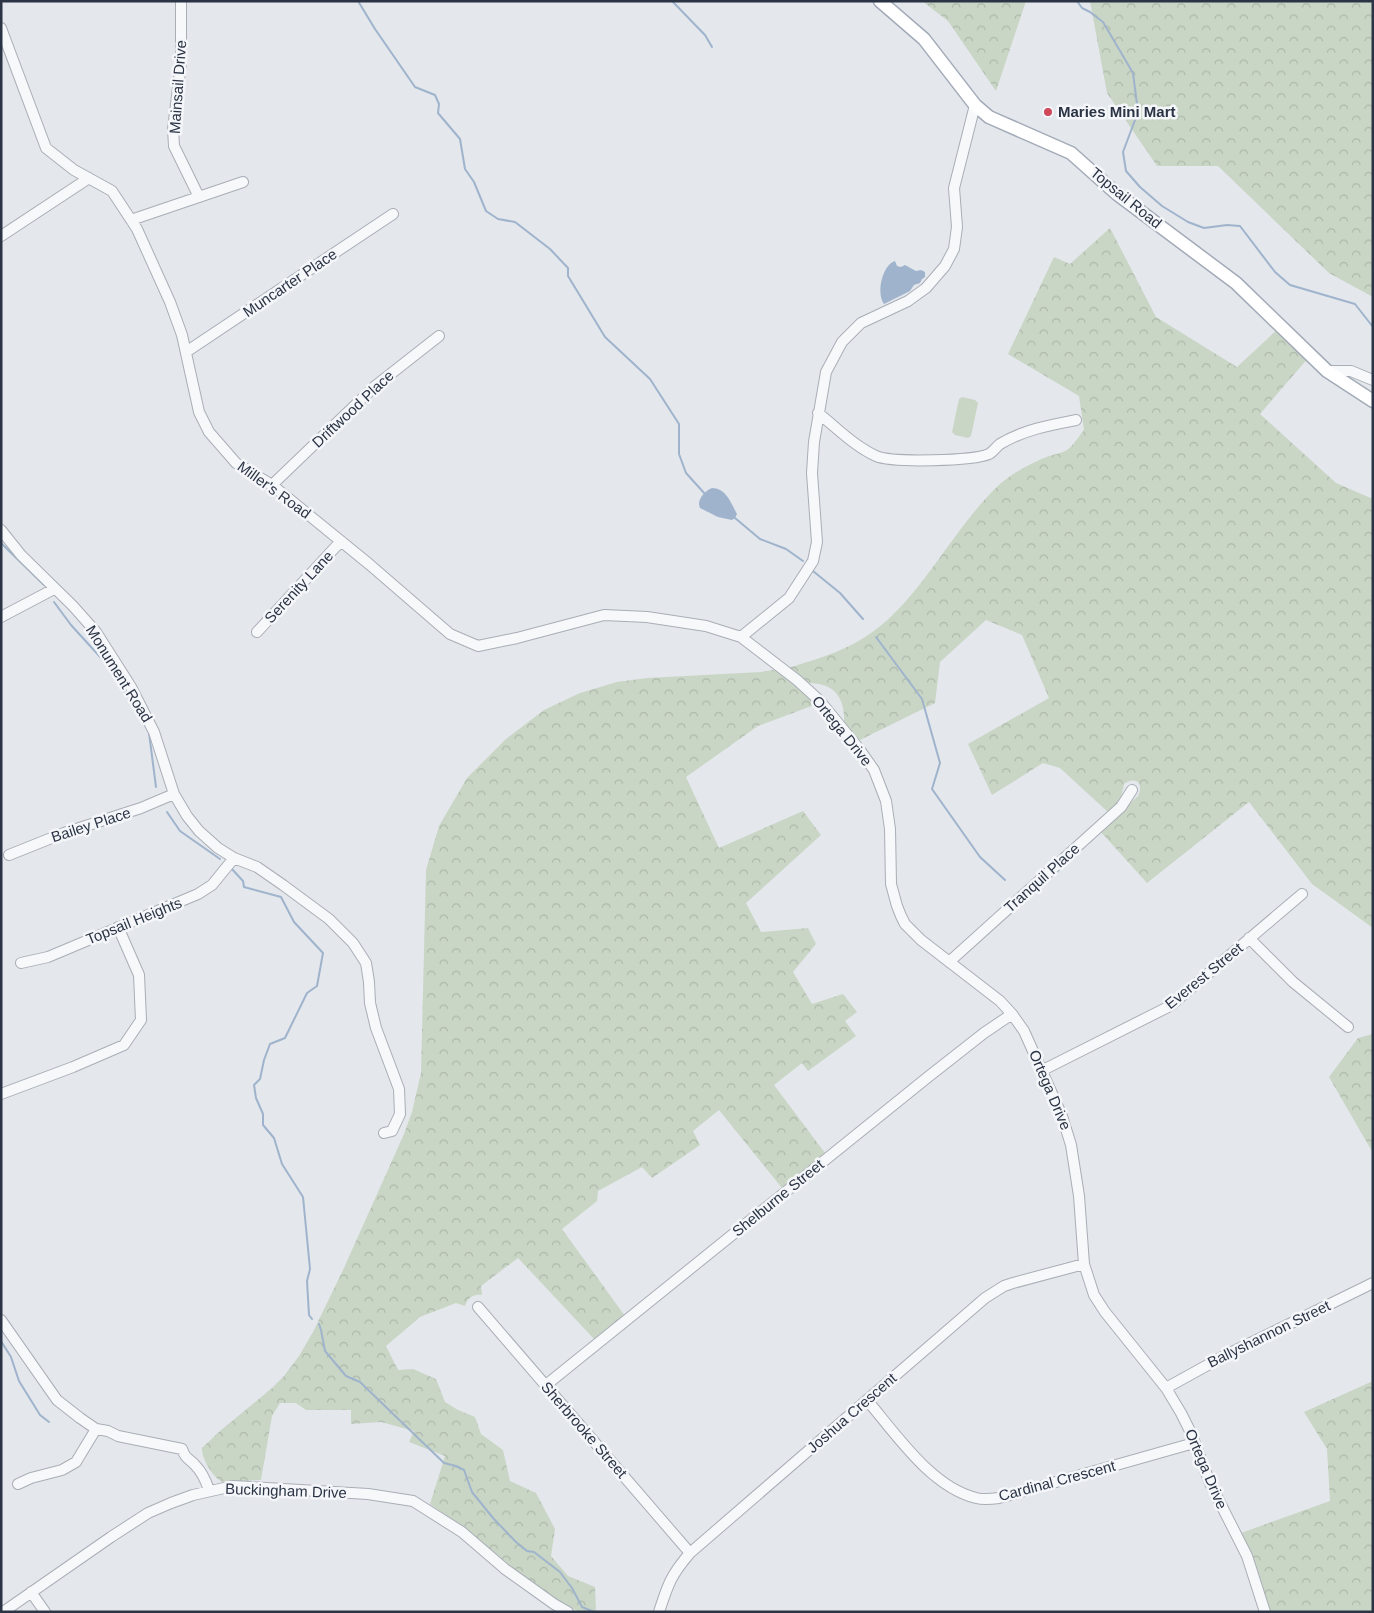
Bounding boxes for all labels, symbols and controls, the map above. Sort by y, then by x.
street label: Mainsail Drive [166,39,189,135]
place label: Maries Mini Mart [1058,103,1176,120]
marker: Maries Mini Mart [1042,106,1054,118]
street label: Topsail Road [1087,164,1165,232]
street label: Muncarter Place [240,245,340,320]
street label: Driftwood Place [308,367,397,451]
street label: Miller's Road [234,457,314,522]
street label: Serenity Lane [261,547,336,626]
street label: Monument Road [83,622,156,725]
street label: Ortega Drive [809,692,876,769]
street label: Bailey Place [49,804,133,845]
street label: Tranquil Place [1001,839,1083,916]
street label: Topsail Heights [83,894,184,947]
street label: Everest Street [1161,939,1247,1012]
street label: Ortega Drive [1026,1047,1075,1132]
street label: Shelburne Street [729,1155,827,1240]
street label: Ballyshannon Street [1205,1296,1334,1371]
street label: Joshua Crescent [804,1369,900,1456]
street label: Sherbrooke Street [538,1378,631,1482]
street label: Ortega Drive [1182,1426,1231,1511]
street label: Cardinal Crescent [997,1457,1118,1504]
street label: Buckingham Drive [225,1480,347,1501]

